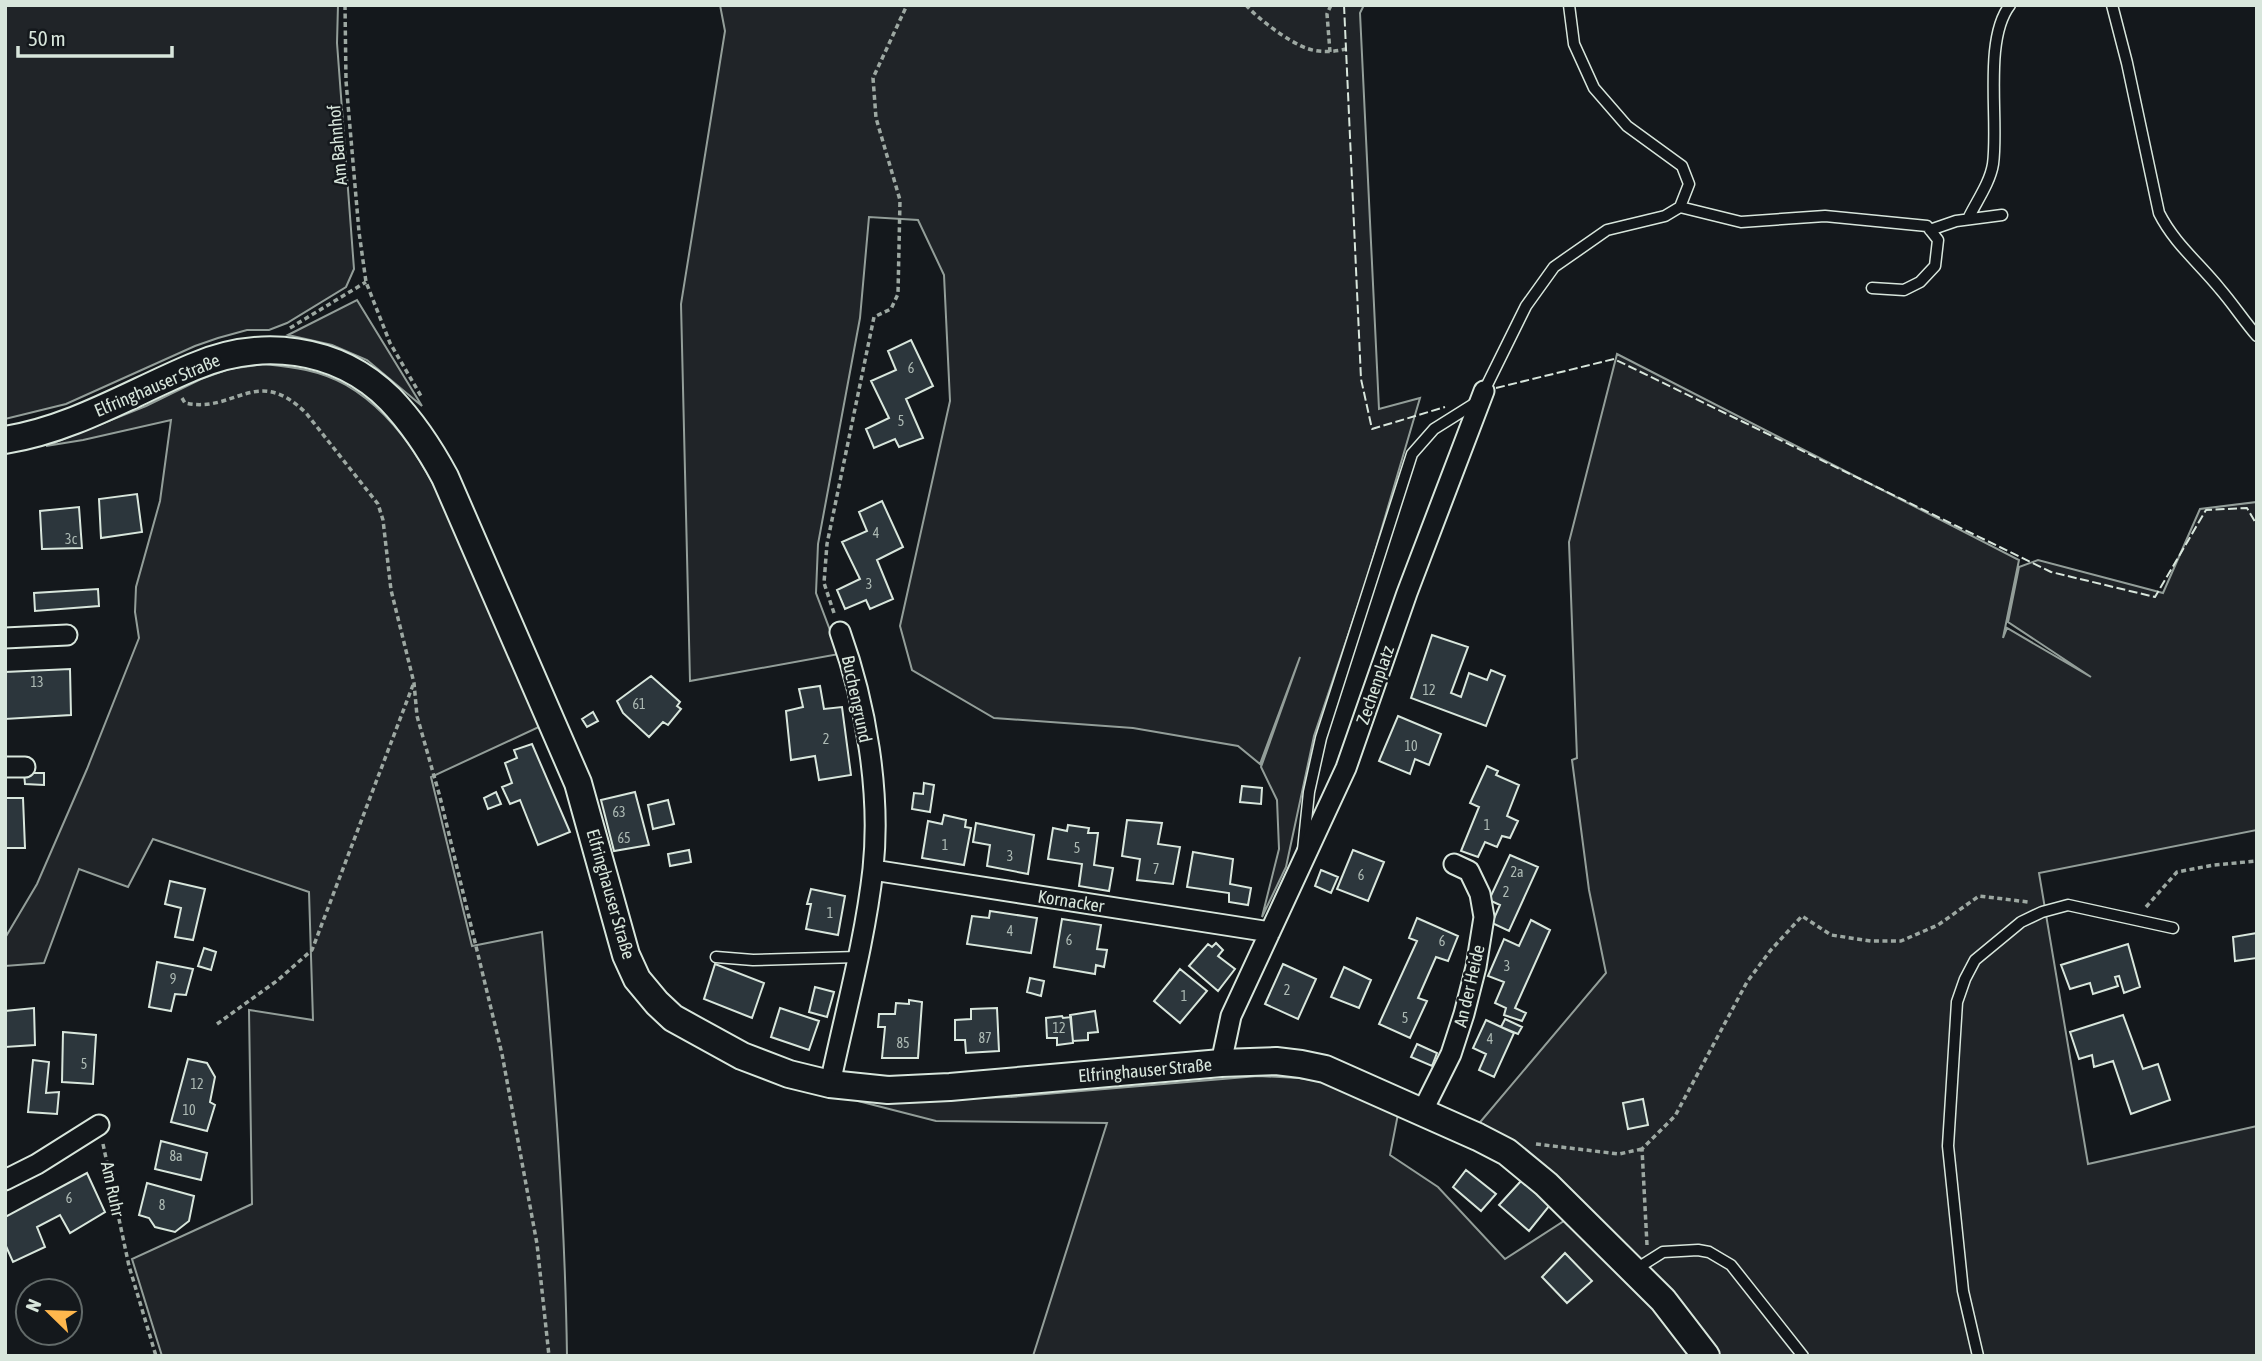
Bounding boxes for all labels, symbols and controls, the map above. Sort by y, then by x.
scale bar [18,14,172,58]
text: 50 m [28,26,66,50]
street label: Am Bahnhof [323,104,351,186]
street label: Elfringhauser Straße [91,349,223,421]
house number: 6 [908,360,915,376]
house number: 5 [898,413,904,429]
house number: 4 [873,525,880,541]
house number: 3c [65,531,78,547]
house number: 3 [866,576,872,592]
street label: Zechenplatz [1352,642,1398,727]
street label: Buchengrund [838,654,876,744]
house number: 13 [30,674,44,690]
house number: 12 [1422,682,1436,698]
house number: 61 [632,696,646,712]
house number: 2 [823,731,829,747]
house number: 10 [1404,738,1418,754]
house number: 63 [612,804,626,820]
house number: 1 [1484,817,1490,833]
street label: Elfringhauser Straße [582,827,640,961]
house number: 65 [617,830,631,846]
house number: 1 [942,837,948,853]
house number: 5 [1074,840,1080,856]
house number: 3 [1007,848,1013,864]
house number: 7 [1153,861,1159,877]
house number: 2a [1510,864,1524,880]
house number: 6 [1358,867,1365,883]
house number: 2 [1503,884,1509,900]
street label: Kornacker [1036,885,1106,917]
house number: 1 [827,905,833,921]
house number: 4 [1007,923,1014,939]
house number: 6 [1066,932,1073,948]
house number: 6 [1439,933,1446,949]
street label: An der Heide [1449,943,1489,1029]
house number: 3 [1504,958,1510,974]
house number: 9 [170,971,176,987]
house number: 2 [1284,982,1290,998]
house number: 1 [1181,988,1187,1004]
house number: 5 [1402,1010,1408,1026]
house number: 12 [1052,1020,1066,1036]
house number: 87 [978,1030,992,1046]
house number: 4 [1487,1031,1494,1047]
house number: 85 [896,1035,910,1051]
street label: Elfringhauser Straße [1077,1054,1213,1086]
house number: 5 [81,1056,87,1072]
house number: 12 [190,1076,204,1092]
house number: 10 [182,1102,196,1118]
house number: 8a [169,1148,183,1164]
street label: Am Ruhr [97,1159,129,1219]
house number: 6 [66,1190,73,1206]
house number: 8 [159,1197,166,1213]
north arrow [14,1277,84,1347]
text: N [21,1296,46,1315]

